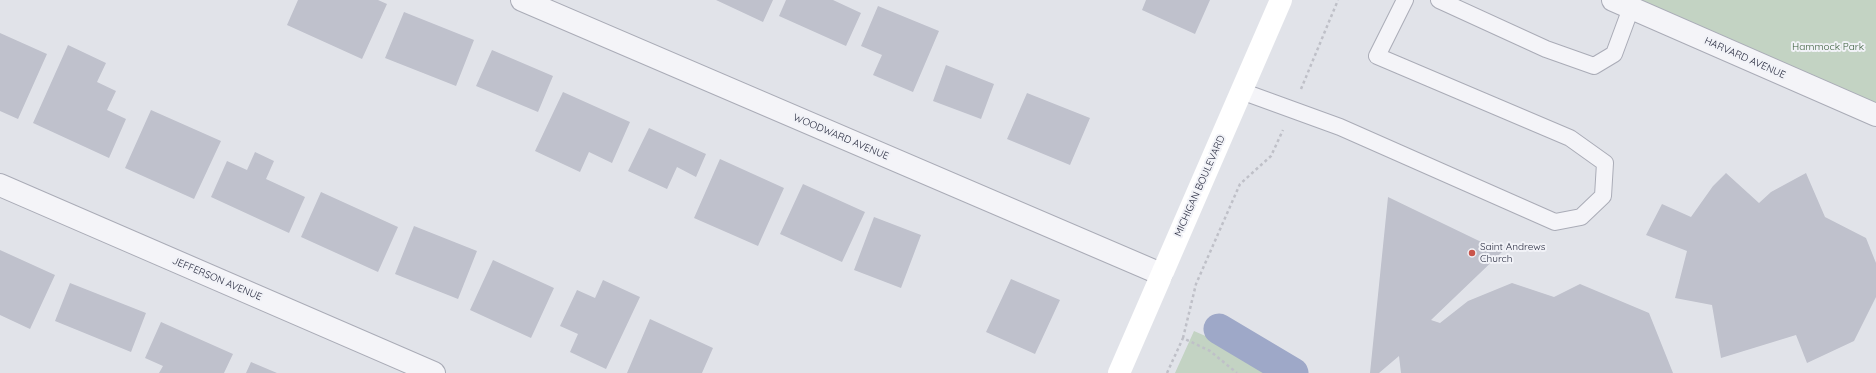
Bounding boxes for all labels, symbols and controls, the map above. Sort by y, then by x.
street label: HARVARD AVENUE [1703,35,1787,81]
park label: Hammock Park [1792,41,1864,53]
street label: WOODWARD AVENUE [791,111,891,163]
street label: MICHIGAN BOULEVARD [1172,134,1228,238]
place label: Saint Andrews Church [1480,241,1545,264]
marker: Saint Andrews Church [1467,248,1477,258]
street label: JEFFERSON AVENUE [170,255,264,303]

